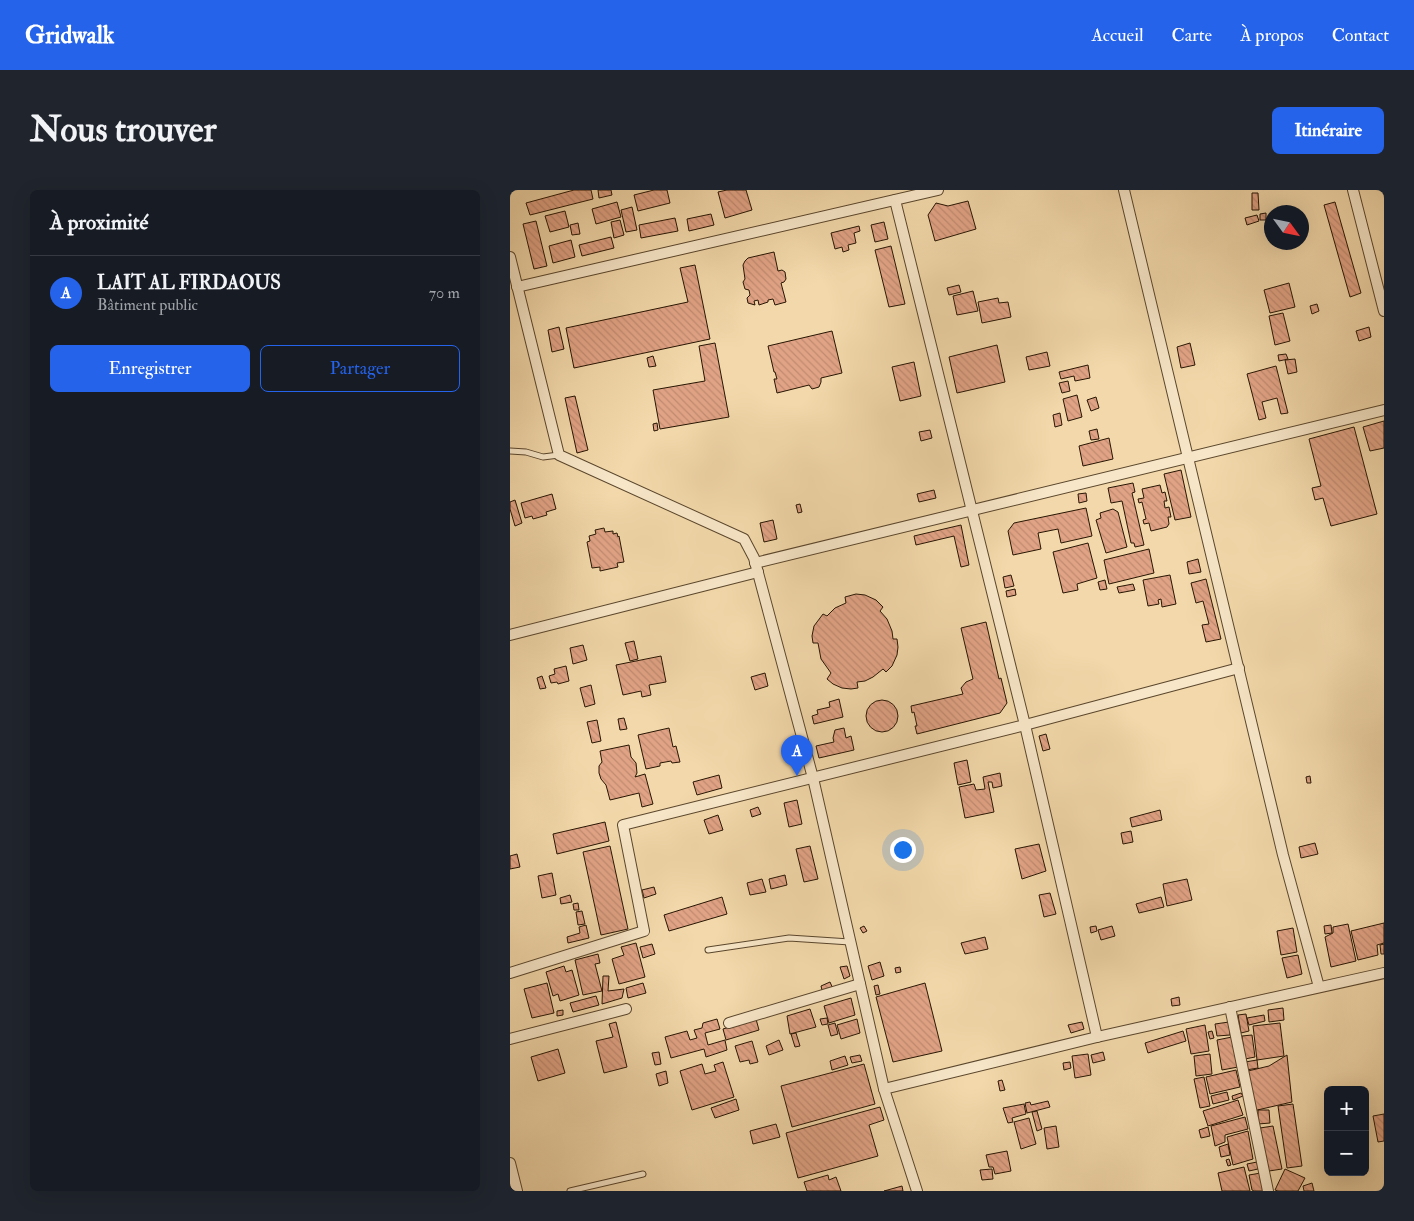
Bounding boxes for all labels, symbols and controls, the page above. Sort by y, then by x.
text: Gridwalk [25,20,114,51]
text: Accueil [1091,24,1144,47]
text: Carte [1172,24,1212,47]
text: À propos [1240,24,1304,47]
text: Contact [1332,24,1389,47]
button: Itinéraire [1272,107,1384,154]
text: Nous trouver [30,108,217,152]
north arrow [1264,205,1309,250]
text: À proximité [50,209,148,236]
text: LAIT AL FIRDAOUS [97,271,281,295]
text: A [61,283,71,303]
text: 70 m [429,283,460,303]
text: Bâtiment public [97,295,198,315]
button: Enregistrer [50,345,250,392]
button: Partager [260,345,460,392]
pin: A [781,735,813,776]
your location [890,837,916,863]
map controls [1324,1086,1369,1176]
button: + [1324,1086,1369,1131]
button: − [1324,1131,1369,1176]

